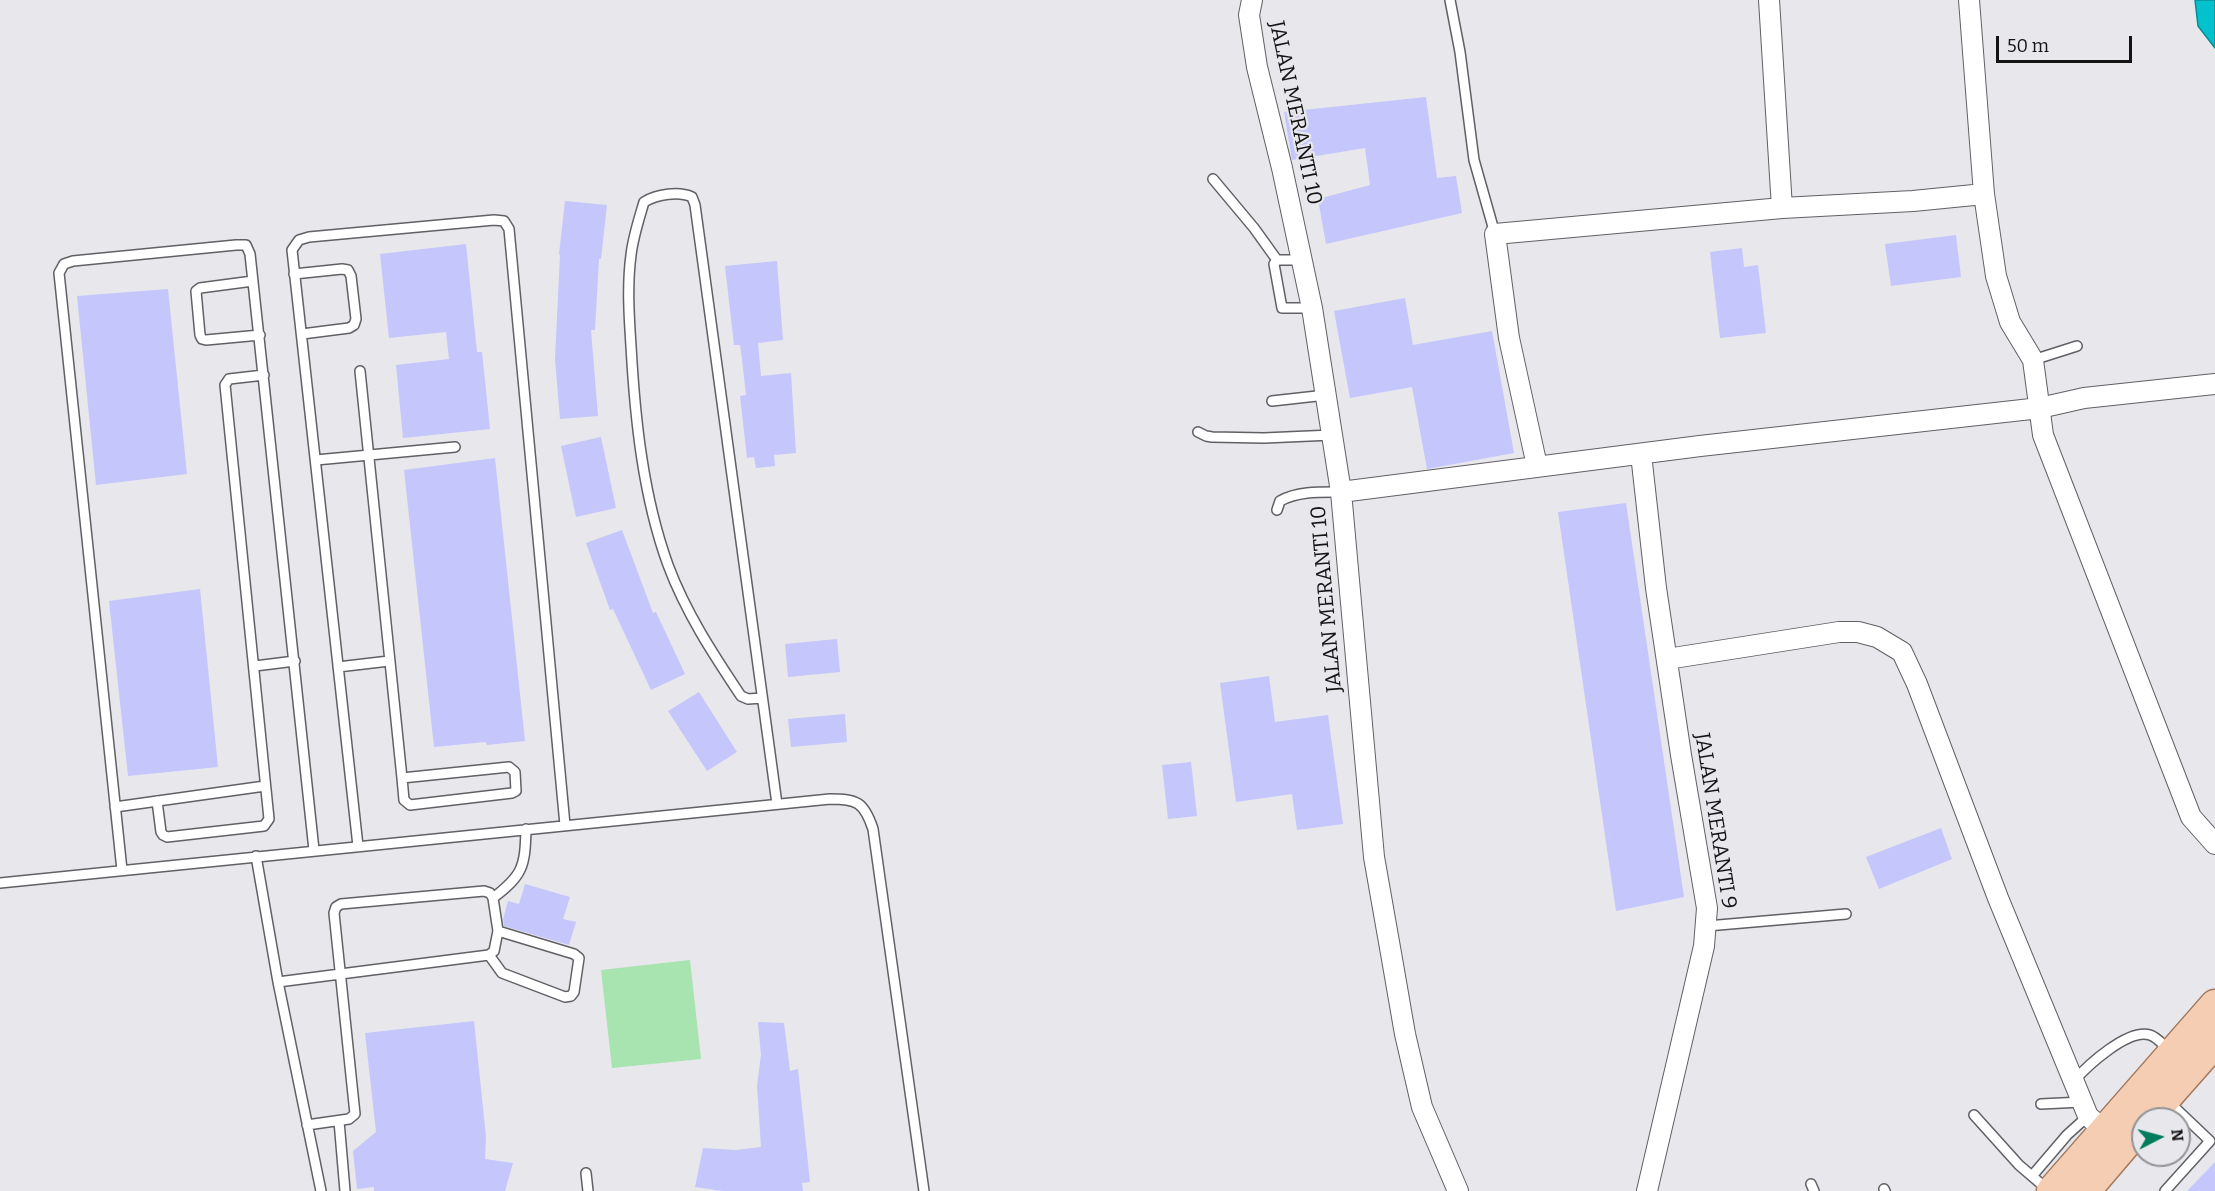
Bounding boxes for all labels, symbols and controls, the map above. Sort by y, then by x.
street label: JALAN MERANTI 10 [1263,19,1327,207]
scale bar [1999,24,2136,62]
text: 50 m [2007,35,2049,57]
street label: JALAN MERANTI 10 [1306,504,1348,694]
street label: JALAN MERANTI 9 [1689,731,1741,911]
north arrow [2131,1107,2191,1167]
text: N [2167,1128,2188,1142]

